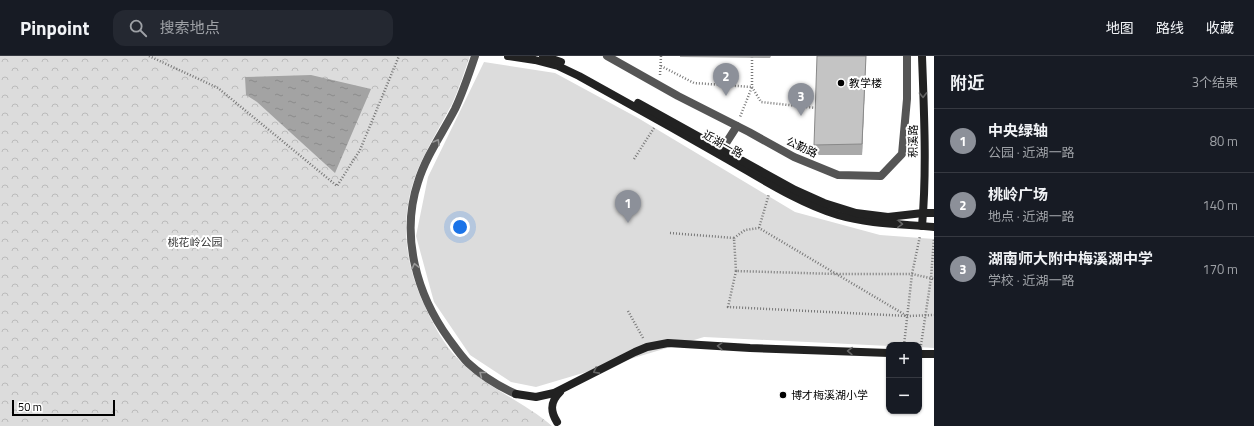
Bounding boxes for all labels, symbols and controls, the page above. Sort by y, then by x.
search box [113,10,393,46]
text: Pinpoint [20,13,89,42]
text: 搜索地点 [159,16,219,39]
icon: search [127,17,149,39]
text: 地图 [1106,17,1134,38]
text: 路线 [1156,17,1184,38]
text: 收藏 [1206,17,1234,38]
pin: 2 [713,63,739,96]
text: 附近 [950,70,984,96]
text: 3个结果 [1192,72,1238,92]
place label: 教学楼 [849,75,882,91]
marker: 教学楼 [836,78,846,88]
pin: 3 [788,83,814,116]
one-way arrow [919,92,927,98]
text: 中央绿轴 [988,119,1048,142]
street label: 积溪路 [905,125,921,158]
street label: 近湖一路 [700,126,746,162]
text: 1 [959,131,967,151]
text: 80 m [1210,131,1238,151]
street label: 公勤路 [784,133,820,161]
one-way arrow [432,139,439,146]
text: 公园 · 近湖一路 [988,142,1075,162]
text: 桃岭广场 [988,183,1048,206]
pin: 1 [615,190,641,223]
text: 2 [959,195,967,215]
text: 140 m [1202,195,1238,215]
text: 地点 · 近湖一路 [988,206,1075,226]
your location [450,217,470,237]
one-way arrow [897,220,903,229]
park label: 桃花岭公园 [168,234,223,250]
text: 湖南师大附中梅溪湖中学 [988,247,1153,270]
text: 3 [959,259,967,279]
text: 170 m [1202,259,1238,279]
one-way arrow [412,263,420,269]
text: 学校 · 近湖一路 [988,270,1075,290]
one-way arrow [717,341,723,350]
map controls [886,342,922,414]
button: + [886,342,922,378]
one-way arrow [847,347,853,355]
one-way arrow [593,367,600,374]
one-way arrow [480,372,487,379]
button: − [886,378,922,414]
place label: 博才梅溪湖小学 [791,387,868,403]
marker: 博才梅溪湖小学 [778,390,788,400]
scale bar [12,398,115,417]
text: 50 m [18,399,42,415]

